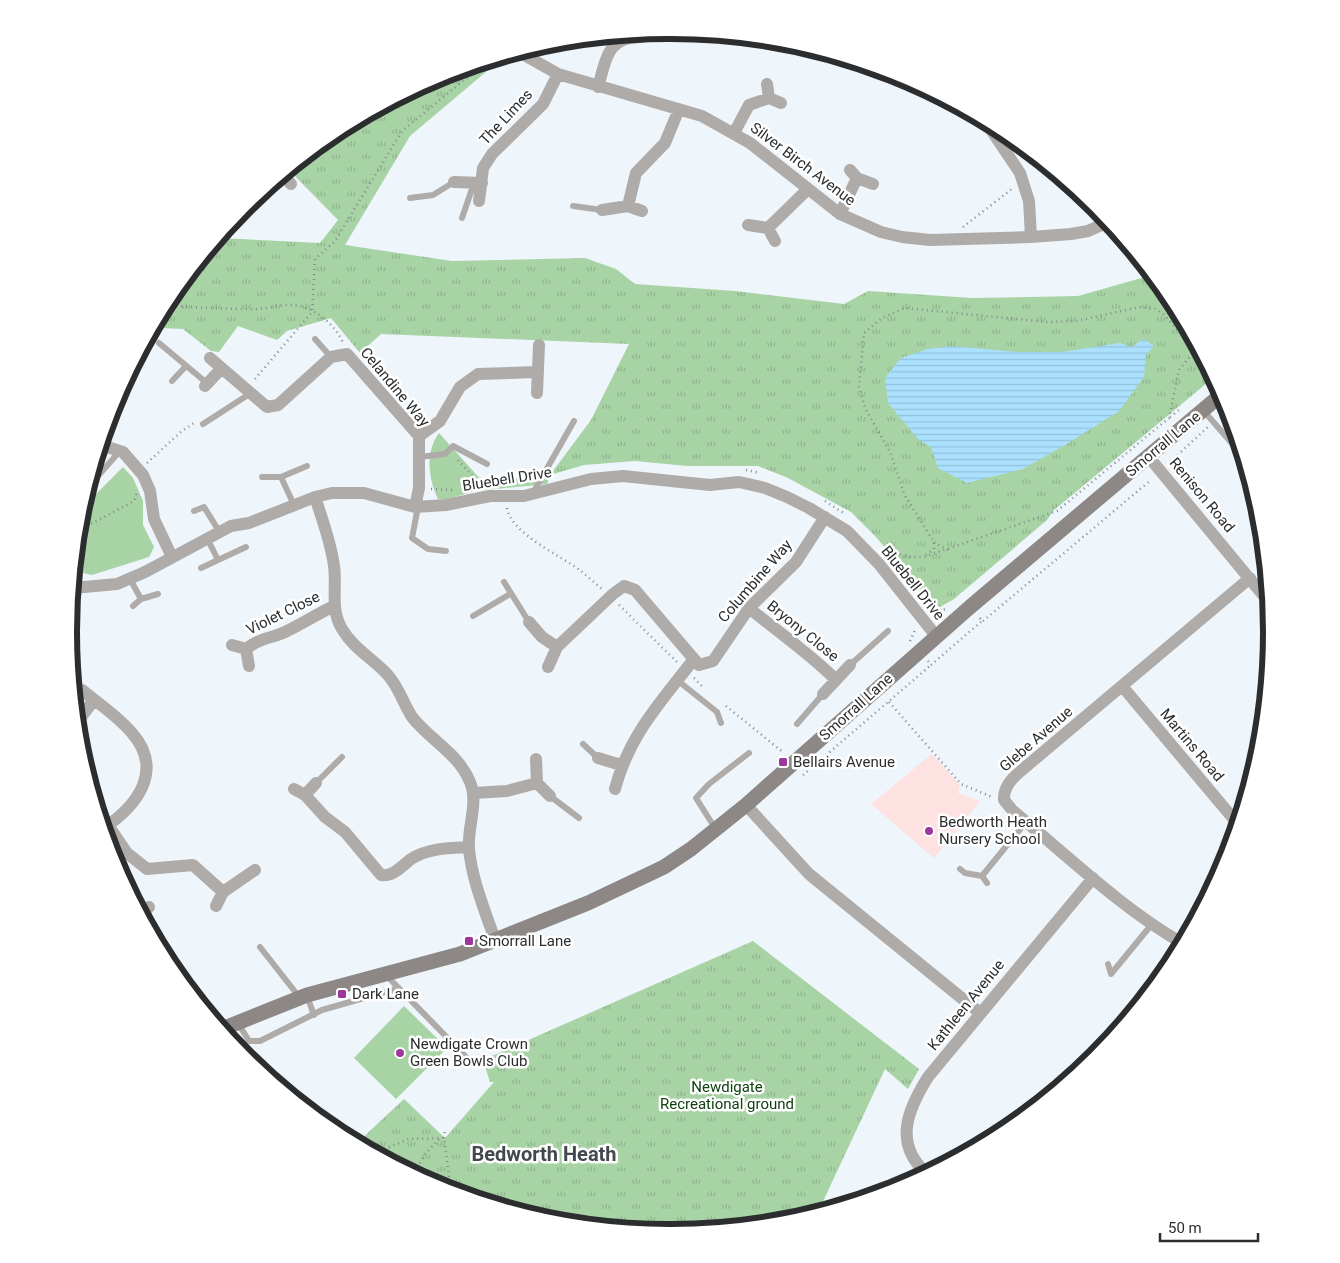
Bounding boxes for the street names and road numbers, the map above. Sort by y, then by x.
street label: The Limes [476,85,536,149]
street label: Silver Birch Avenue [747,119,859,209]
street label: Celandine Way [357,344,433,430]
street label: Smorrall Lane [1122,407,1204,481]
street label: Renison Road [1166,454,1238,536]
street label: Bluebell Drive [461,463,553,495]
street label: Columbine Way [714,536,796,626]
street label: Bluebell Drive [878,542,948,624]
street label: Violet Close [243,587,323,639]
street label: Bryony Close [764,597,842,665]
street label: Smorrall Lane [816,669,896,745]
street label: Glebe Avenue [996,702,1076,776]
street label: Martins Road [1156,705,1228,785]
street label: Kathleen Avenue [924,956,1008,1054]

